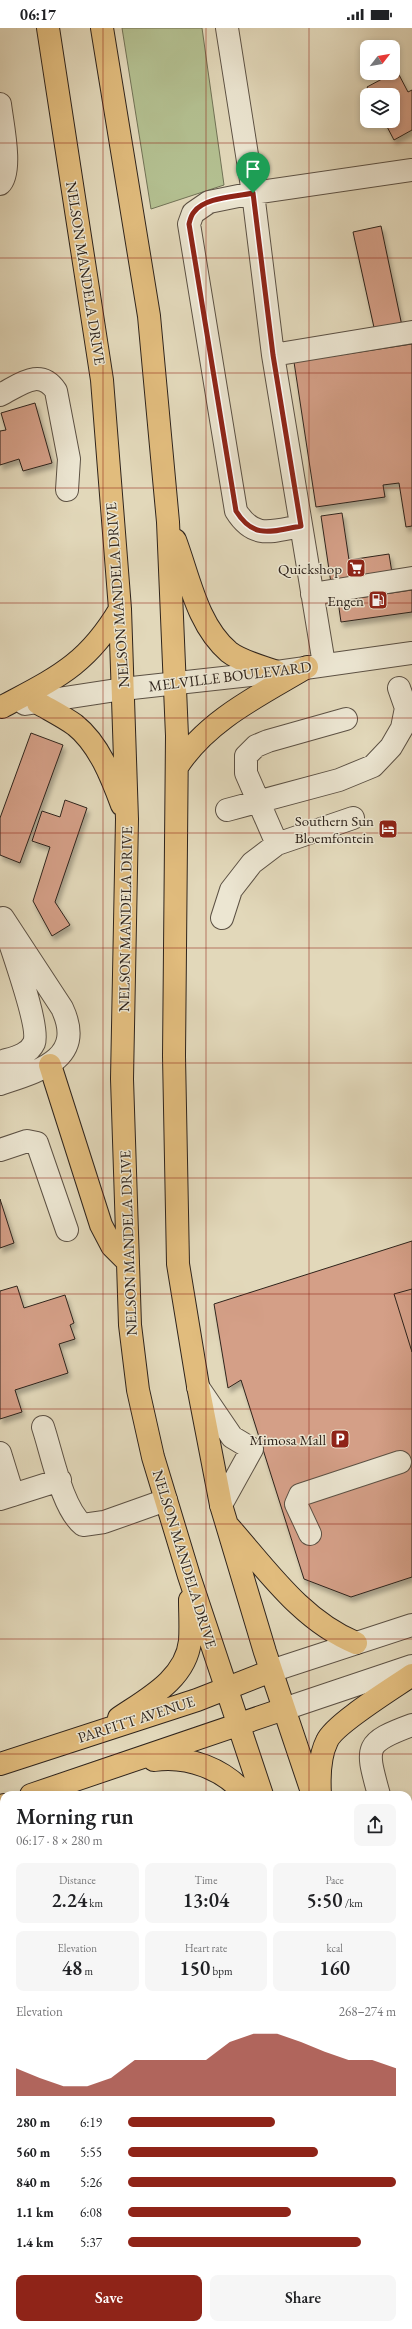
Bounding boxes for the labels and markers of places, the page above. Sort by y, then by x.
pin [236,152,270,193]
supermarket icon: Quickshop [345,557,367,579]
place label: Quickshop [278,559,342,578]
fuel station icon: Engen [367,589,389,611]
place label: Engen [327,591,364,610]
place label: Southern Sun Bloemfontein [295,811,374,847]
hotel icon: Southern Sun Bloemfontein [377,818,399,840]
parking icon: Mimosa Mall [329,1428,351,1450]
place label: Mimosa Mall [249,1430,326,1449]

